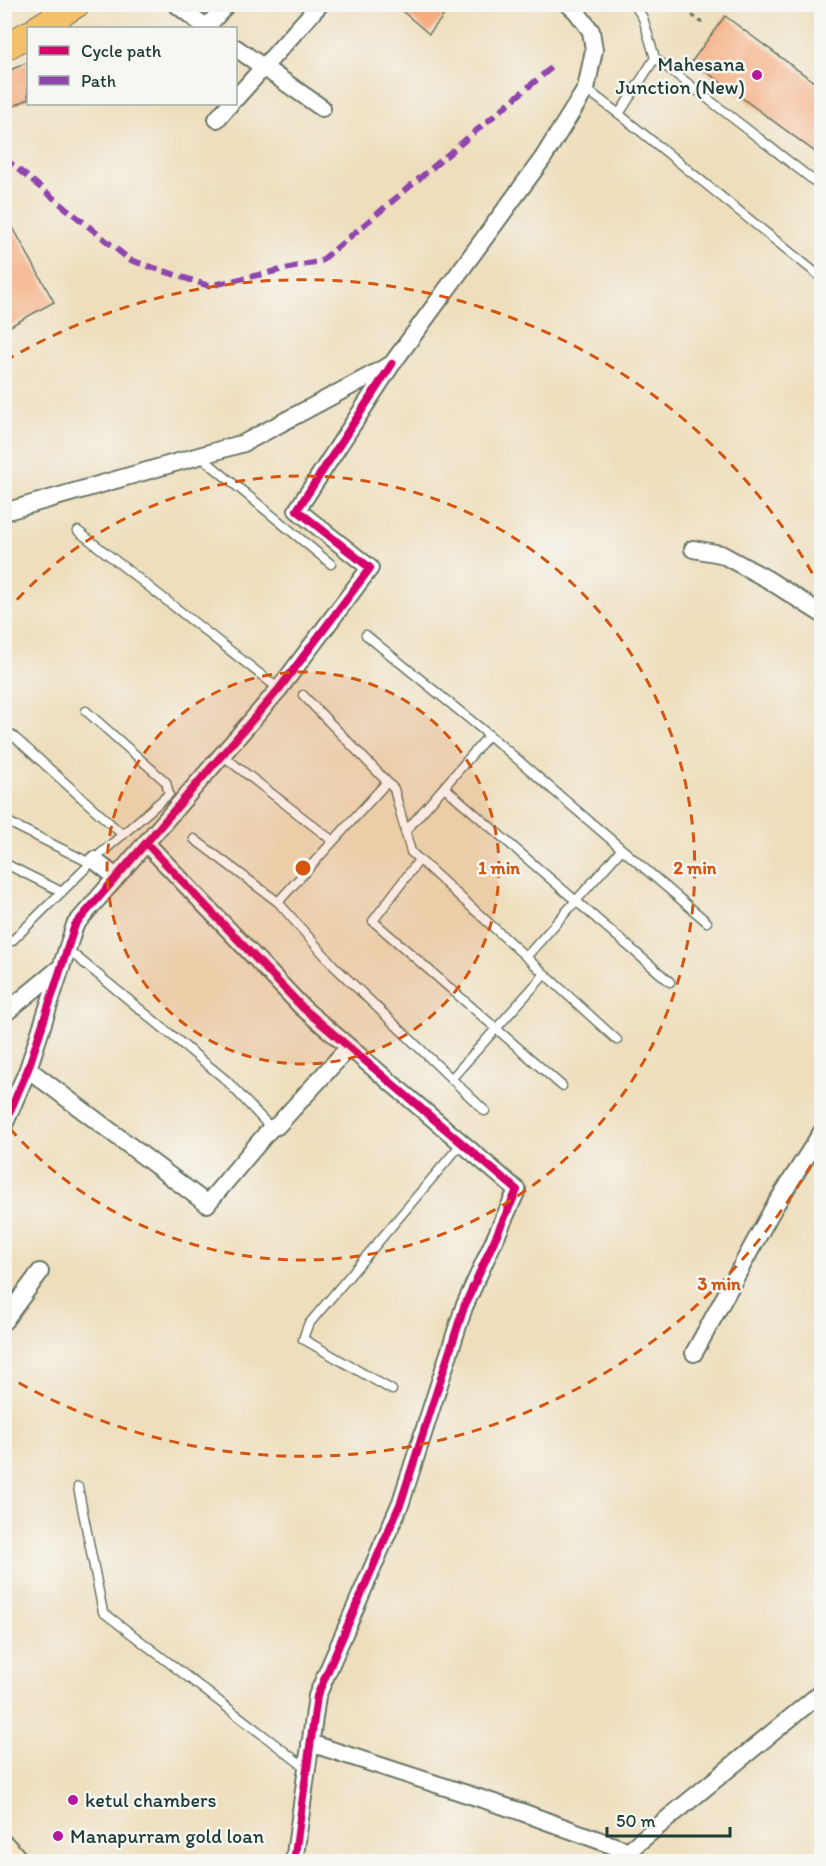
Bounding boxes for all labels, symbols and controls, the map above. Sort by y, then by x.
legend [27,27,237,105]
text: Cycle path [81,40,162,62]
place label: Mahesana Junction (New) [616,52,746,99]
marker: Mahesana Junction (New) [750,68,764,82]
text: Path [81,70,116,92]
text: 1 min [478,857,520,879]
text: 2 min [674,857,717,879]
centre of rings [293,858,313,878]
text: 3 min [697,1273,741,1295]
place label: ketul chambers [85,1788,217,1812]
marker: ketul chambers [66,1793,80,1807]
scale bar [607,1800,730,1838]
text: 50 m [616,1810,656,1832]
place label: Manapurram gold loan [70,1824,264,1848]
marker: Manapurram gold loan [51,1829,65,1843]

